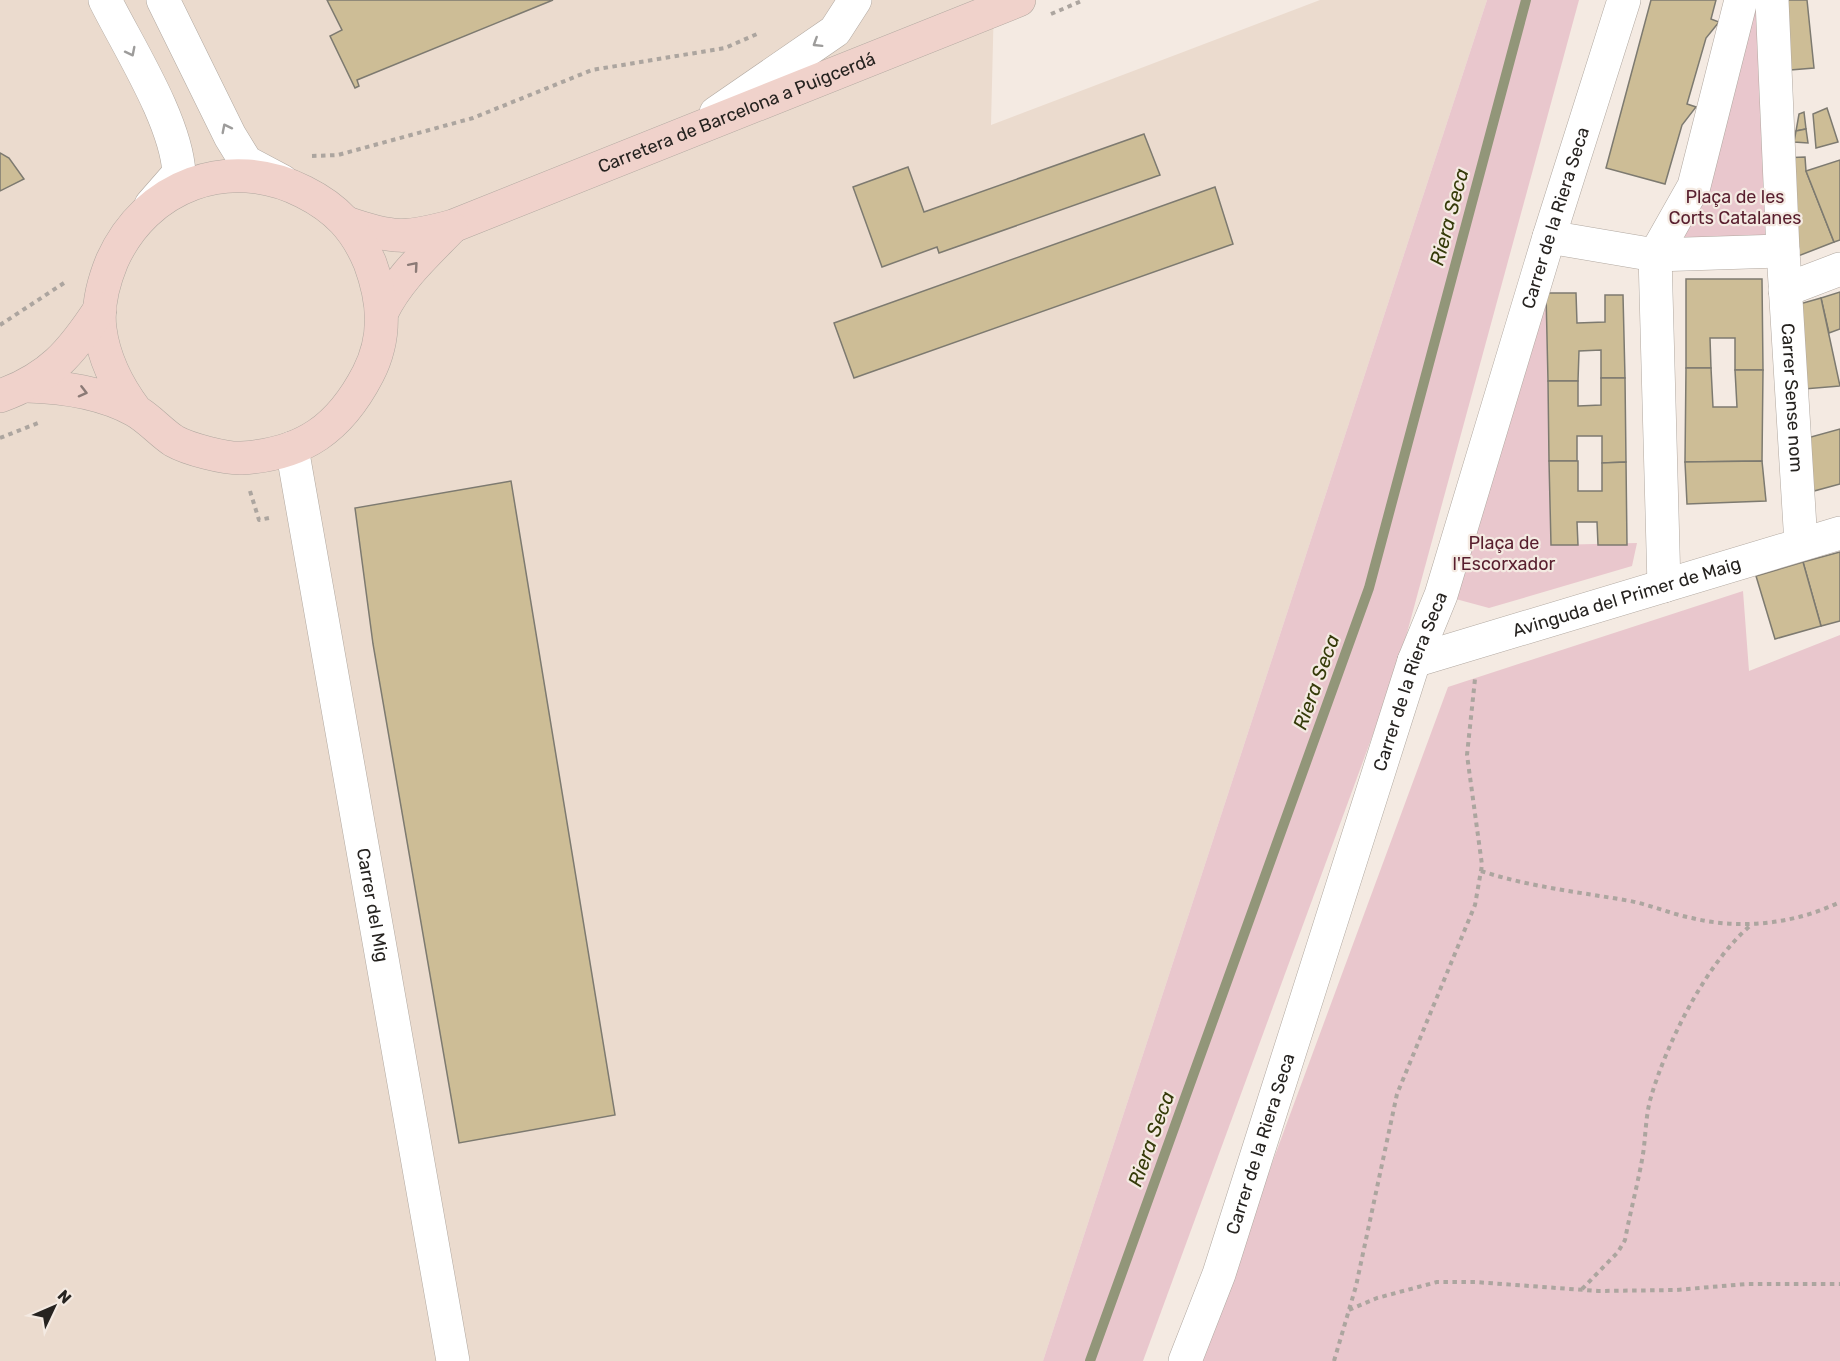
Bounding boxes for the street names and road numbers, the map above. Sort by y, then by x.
street label: Carretera de Barcelona a Puigcerdá [595,48,878,178]
street label: Carrer de la Riera Seca [1517,125,1594,311]
street label: Carrer Sense nom [1776,322,1808,473]
street label: Avinguda del Primer de Maig [1510,552,1743,642]
street label: Carrer de la Riera Seca [1369,589,1452,774]
street label: Carrer del Mig [352,846,393,964]
street label: Carrer de la Riera Seca [1221,1051,1300,1237]

